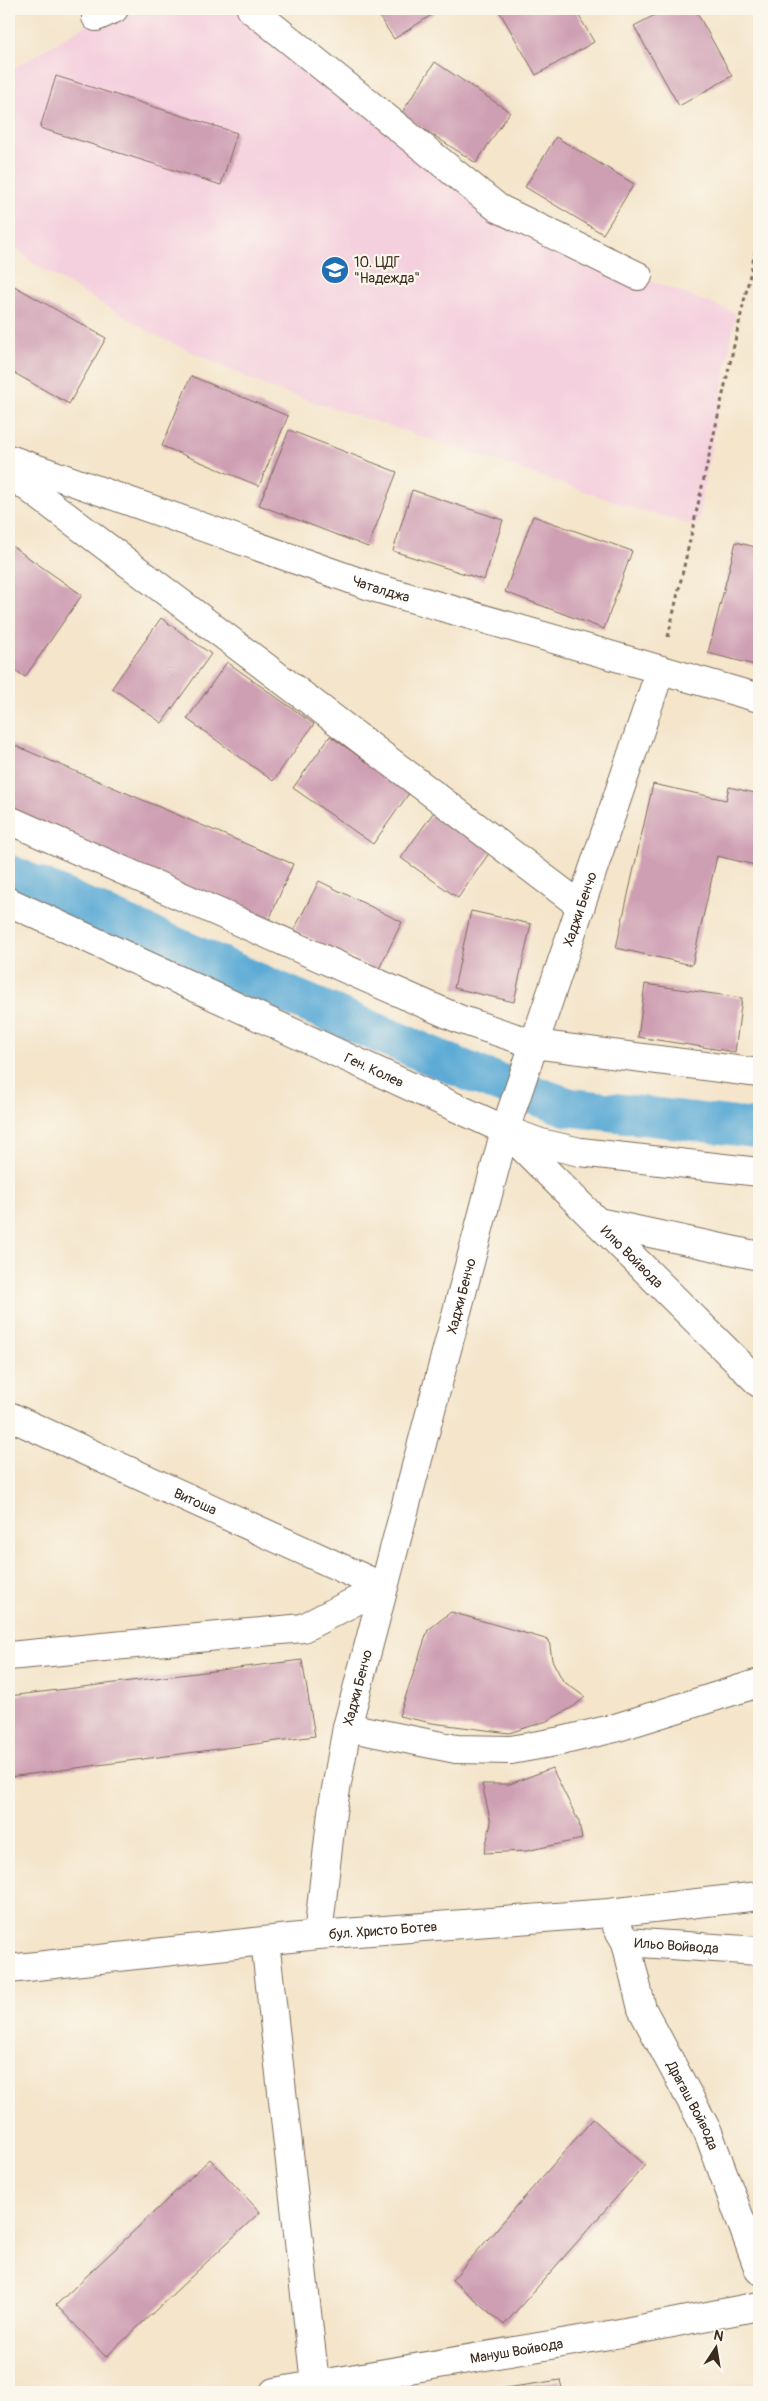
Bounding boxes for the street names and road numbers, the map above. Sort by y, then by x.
street label: Чаталджа [350,572,412,606]
street label: Хаджи Бенчо [559,869,600,948]
street label: Ген. Колев [342,1049,407,1091]
street label: Илю Войвода [597,1222,667,1291]
street label: Хаджи Бенчо [443,1256,479,1336]
street label: Витоша [171,1484,220,1518]
street label: Хаджи Бенчо [339,1647,376,1727]
street label: бул. Христо Ботев [328,1917,438,1943]
street label: Ильо Войвода [634,1934,719,1957]
street label: Драгаш Войвода [663,2057,722,2152]
street label: Мануш Войвода [469,2334,564,2367]

